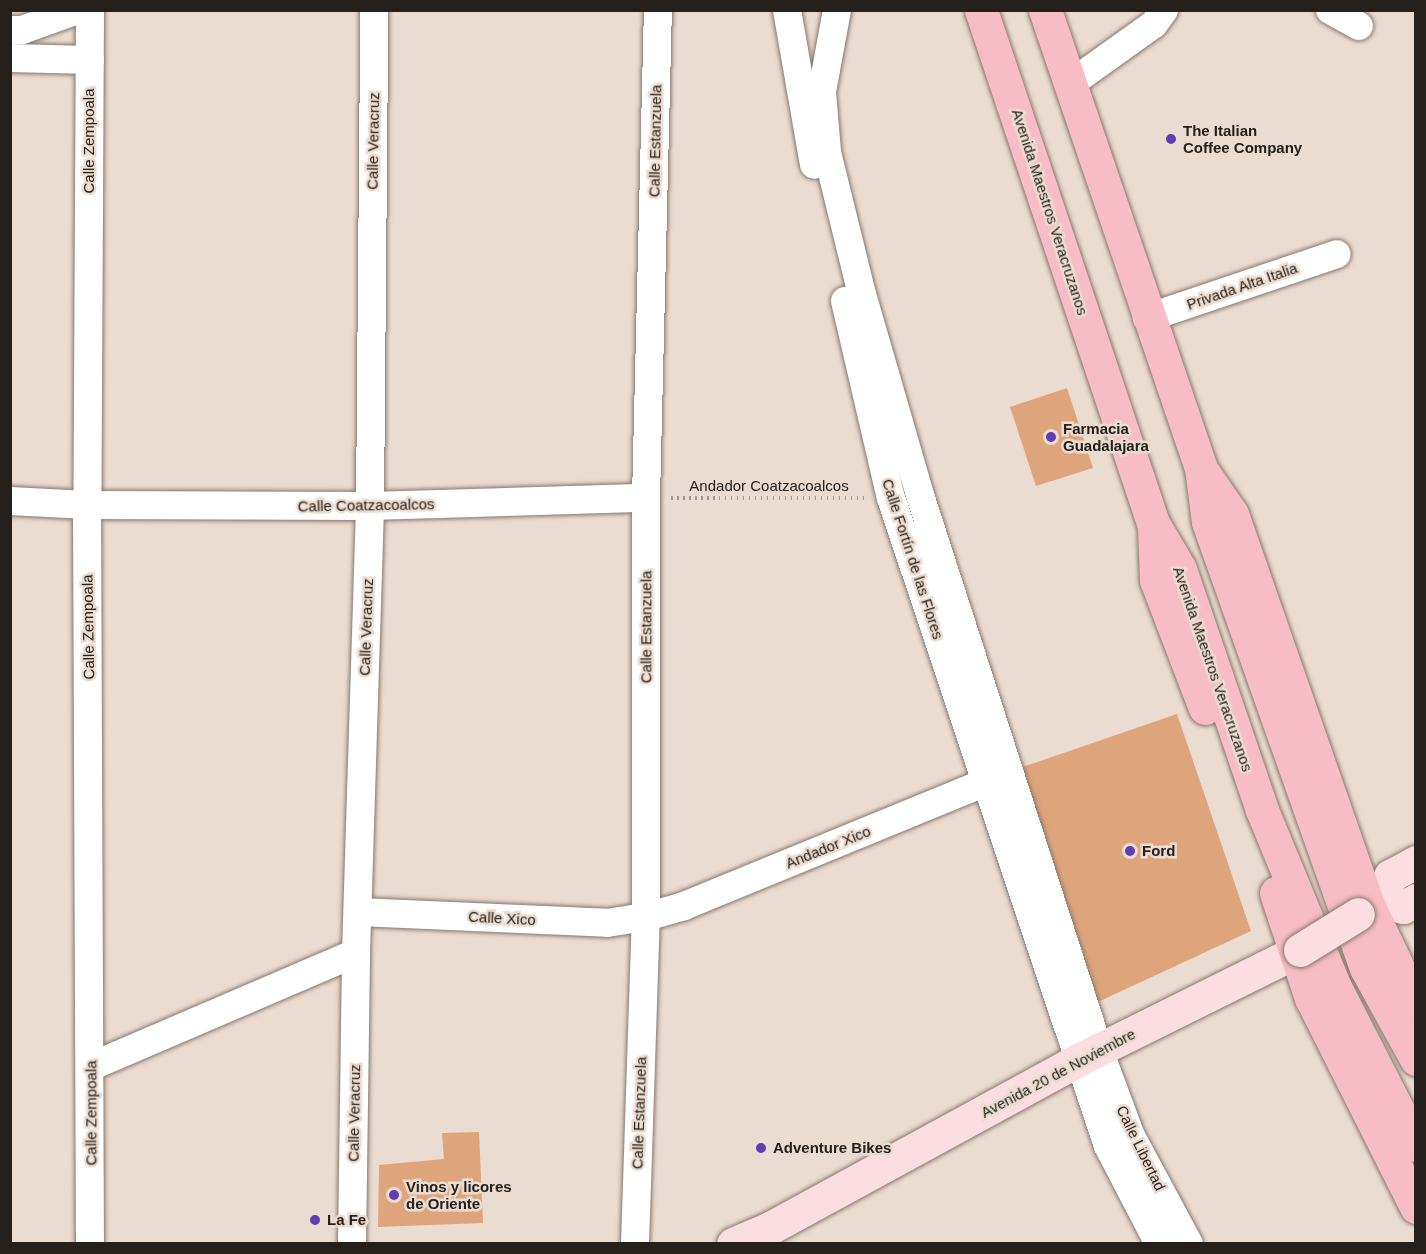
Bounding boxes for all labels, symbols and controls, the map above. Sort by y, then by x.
street label: Calle Estanzuela [645,85,665,197]
street label: Calle Zempoala [80,88,98,194]
street label: Calle Veracruz [363,92,383,190]
street label: Avenida Maestros Veracruzanos [1008,107,1092,317]
place label: The Italian Coffee Company [1183,121,1302,156]
marker: The Italian Coffee Company [1164,132,1178,146]
street label: Privada Alta Italia [1184,258,1300,314]
place label: Farmacia Guadalajara [1063,419,1149,454]
marker: Farmacia Guadalajara [1044,430,1058,444]
street label: Andador Coatzacoalcos [689,477,849,495]
street label: Calle Fortín de las Flores [879,477,947,641]
street label: Calle Coatzacoalcos [297,495,435,515]
street label: Avenida Maestros Veracruzanos [1169,564,1257,774]
street label: Calle Estanzuela [637,571,655,683]
street label: Calle Zempoala [78,574,98,680]
street label: Calle Veracruz [355,578,377,676]
street label: Andador Xico [783,822,873,872]
place label: Ford [1142,842,1175,860]
marker: Ford [1123,844,1137,858]
street label: Calle Xico [468,907,536,929]
street label: Avenida 20 de Noviembre [978,1025,1138,1121]
street label: Calle Estanzuela [628,1056,650,1170]
street label: Calle Zempoala [82,1060,100,1166]
street label: Calle Veracruz [344,1064,364,1162]
street label: Calle Libertad [1113,1102,1169,1194]
place label: Adventure Bikes [773,1139,891,1157]
marker: Adventure Bikes [754,1141,768,1155]
place label: Vinos y licores de Oriente [406,1177,512,1212]
marker: Vinos y licores de Oriente [387,1188,401,1202]
place label: La Fe [327,1211,366,1229]
marker: La Fe [308,1213,322,1227]

